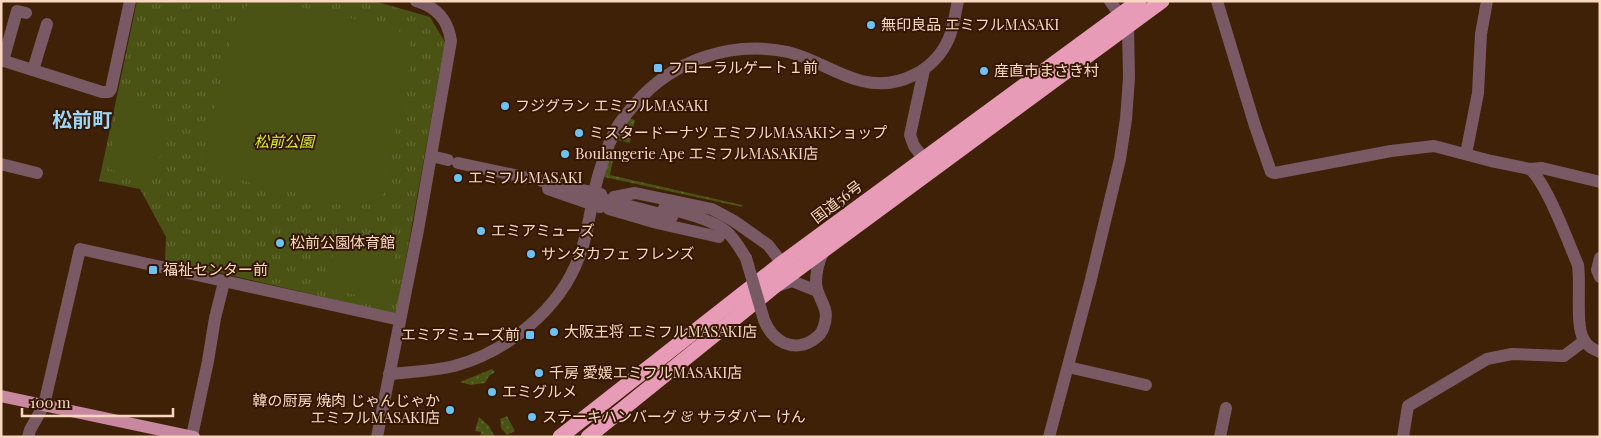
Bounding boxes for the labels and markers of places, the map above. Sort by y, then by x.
place label: 無印良品 エミフルMASAKI [881,14,1059,34]
marker: 無印良品 エミフルMASAKI [865,19,877,31]
place label: フローラルゲート１前 [668,57,818,77]
place label: 産直市まさき村 [994,60,1099,80]
marker: フローラルゲート１前 [652,62,664,74]
marker: 産直市まさき村 [978,65,990,77]
place label: フジグラン エミフルMASAKI [515,95,708,115]
marker: フジグラン エミフルMASAKI [499,100,511,112]
place label: ミスタードーナツ エミフルMASAKIショップ [589,122,887,142]
marker: ミスタードーナツ エミフルMASAKIショップ [573,127,585,139]
place label: Boulangerie Ape エミフルMASAKI店 [575,143,818,163]
marker: Boulangerie Ape エミフルMASAKI店 [559,148,571,160]
place label: エミフルMASAKI [468,167,583,187]
marker: エミフルMASAKI [452,172,464,184]
place label: エミアミューズ [491,220,595,240]
marker: エミアミューズ [475,225,487,237]
place label: 松前公園体育館 [290,232,395,252]
marker: 松前公園体育館 [274,237,286,249]
place label: サンタカフェ フレンズ [541,243,694,263]
marker: サンタカフェ フレンズ [525,248,537,260]
place label: 福祉センター前 [163,259,268,279]
marker: 福祉センター前 [147,264,159,276]
place label: 大阪王将 エミフルMASAKI店 [564,321,757,341]
place label: エミアミューズ前 [401,324,520,344]
marker: 大阪王将 エミフルMASAKI店 [548,326,560,338]
marker: エミアミューズ前 [524,329,536,341]
place label: 千房 愛媛エミフルMASAKI店 [549,362,742,382]
marker: 千房 愛媛エミフルMASAKI店 [533,367,545,379]
place label: エミグルメ [502,381,577,401]
marker: エミグルメ [486,386,498,398]
place label: 韓の厨房 焼肉 じゃんじゃか エミフルMASAKI店 [253,390,440,427]
marker: 韓の厨房 焼肉 じゃんじゃか エミフルMASAKI店 [444,404,456,416]
place label: ステーキハンバーグ & サラダバー けん [542,406,806,426]
marker: ステーキハンバーグ & サラダバー けん [526,411,538,423]

